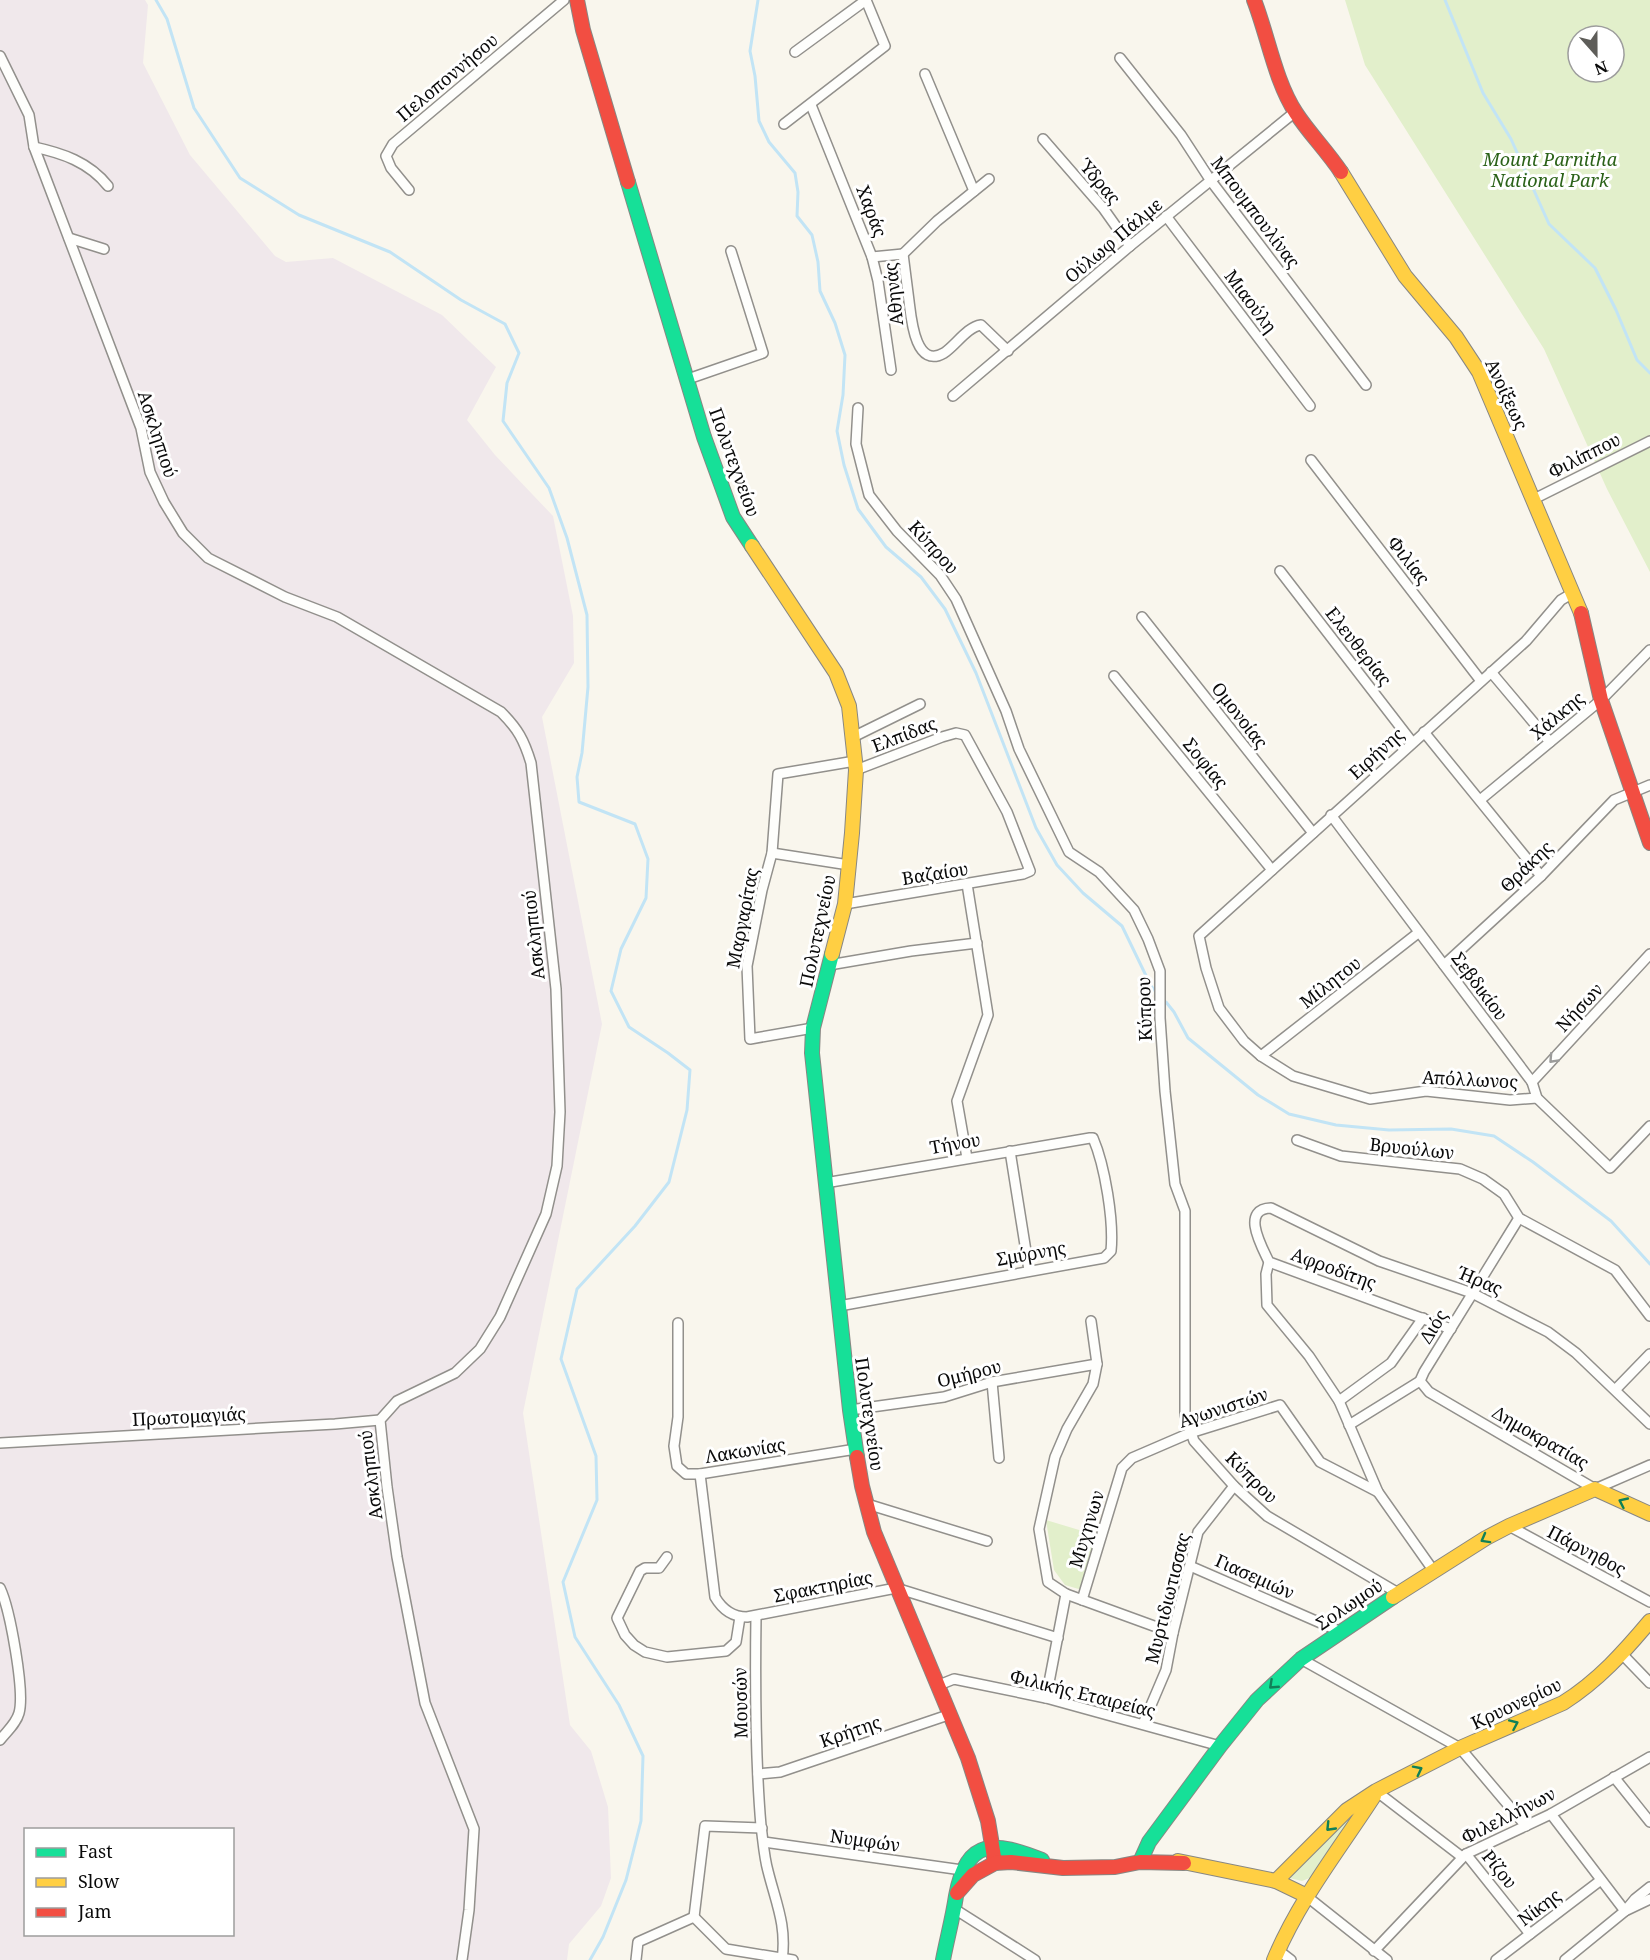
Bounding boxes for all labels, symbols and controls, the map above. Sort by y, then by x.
north arrow [1566,24,1626,84]
street label: Πελοποννήσου [391,28,503,126]
text: N [1591,55,1611,81]
park label: Mount Parnitha National Park [1482,147,1618,192]
street label: Μπουμπουλίνας [1206,151,1306,273]
street label: Ύδρας [1073,152,1127,209]
street label: Χαράς [851,182,893,241]
street label: Ούλωφ Πάλμε [1059,192,1167,288]
street label: Αθηνάς [878,261,908,327]
street label: Μιαούλη [1219,265,1283,337]
street label: Ανοίξεως [1480,355,1534,434]
street label: Ασκληπιού [133,387,183,481]
street label: Πολυτεχνείου [704,404,766,520]
street label: Φιλίππου [1544,427,1624,483]
street label: Κύπρου [904,515,964,579]
street label: Φιλίας [1382,531,1436,589]
street label: Ελευθερίας [1321,602,1398,691]
street label: Ομονοίας [1206,677,1274,753]
street label: Χάλκης [1525,685,1589,744]
street label: Ελπίδας [868,711,940,757]
street label: Ειρήνης [1343,722,1409,784]
street label: Σοφίας [1178,733,1234,794]
street label: Θράκης [1494,835,1558,897]
street label: Βαζαίου [900,856,970,890]
street label: Μαργαρίτας [720,865,764,970]
street label: Πολυτεχνείου [793,873,841,989]
street label: Ασκληπιού [516,889,550,981]
street label: Σεβδικίου [1446,947,1514,1025]
street label: Μίλητου [1294,951,1366,1013]
street label: Κύπρου [1131,976,1157,1042]
street label: Νήσων [1550,977,1608,1037]
one-way arrow [1549,1052,1560,1063]
street label: Απόλλωνος [1421,1065,1519,1094]
street label: Τήνου [928,1127,982,1159]
street label: Βρυούλων [1369,1132,1455,1164]
street label: Σμύρνης [994,1235,1068,1271]
street label: Αφροδίτης [1288,1242,1380,1295]
street label: Ήρας [1453,1259,1507,1300]
street label: Διός [1413,1304,1453,1347]
street label: Ομήρου [934,1353,1004,1393]
street label: Πολυτεχνείου [850,1356,890,1472]
street label: Αγωνιστών [1175,1381,1271,1433]
street label: Δημοκρατίας [1488,1400,1594,1474]
street label: Πρωτομαγιάς [132,1401,247,1431]
street label: Ασκληπιού [353,1429,387,1521]
street label: Λακωνίας [703,1432,787,1468]
street label: Κύπρου [1221,1446,1283,1508]
street label: Μυχηνων [1063,1487,1109,1571]
one-way arrow [1618,1497,1629,1509]
street label: Πάρνηθος [1543,1519,1631,1581]
street label: Μυρτιδιωτισσας [1139,1530,1195,1666]
one-way arrow [1480,1532,1491,1543]
street label: Γιασεμιών [1212,1548,1298,1604]
street label: Σφακτηρίας [772,1565,875,1607]
street label: Σολωμού [1311,1573,1387,1635]
street label: Φιλικής Εταιρείας [1008,1663,1159,1723]
street label: Μουσών [727,1667,753,1739]
street label: Κρυονερίου [1467,1672,1565,1734]
one-way arrow [1269,1678,1279,1689]
street label: Κρήτης [816,1709,884,1753]
one-way arrow [1507,1720,1518,1732]
one-way arrow [1412,1765,1423,1777]
street label: Φιλελλήνων [1457,1781,1559,1849]
one-way arrow [1327,1819,1338,1830]
street label: Νυμφών [828,1823,902,1857]
legend [24,1828,234,1936]
text: Fast [78,1839,113,1863]
street label: Ρίζου [1477,1845,1523,1893]
text: Slow [78,1869,120,1893]
street label: Νίκης [1513,1883,1566,1931]
text: Jam [77,1899,112,1923]

